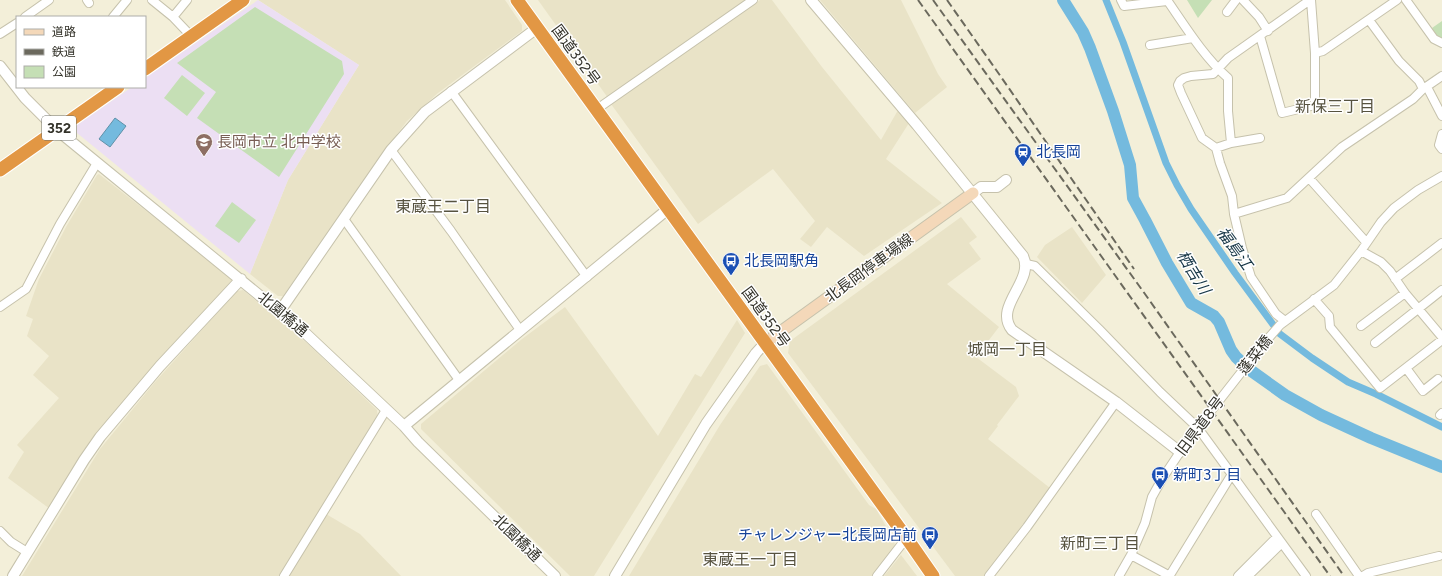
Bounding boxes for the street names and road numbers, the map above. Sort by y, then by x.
street label: 国道352号 [548,21,604,89]
road number: 352 [42,116,76,140]
street label: 北長岡停車場線 [821,230,917,306]
street label: 国道352号 [738,283,794,351]
street label: 北園橋通 [254,288,312,340]
street label: 蓬菜橋 [1234,332,1276,378]
street label: 旧県道8号 [1172,393,1228,459]
street label: 北園橋通 [489,511,545,565]

